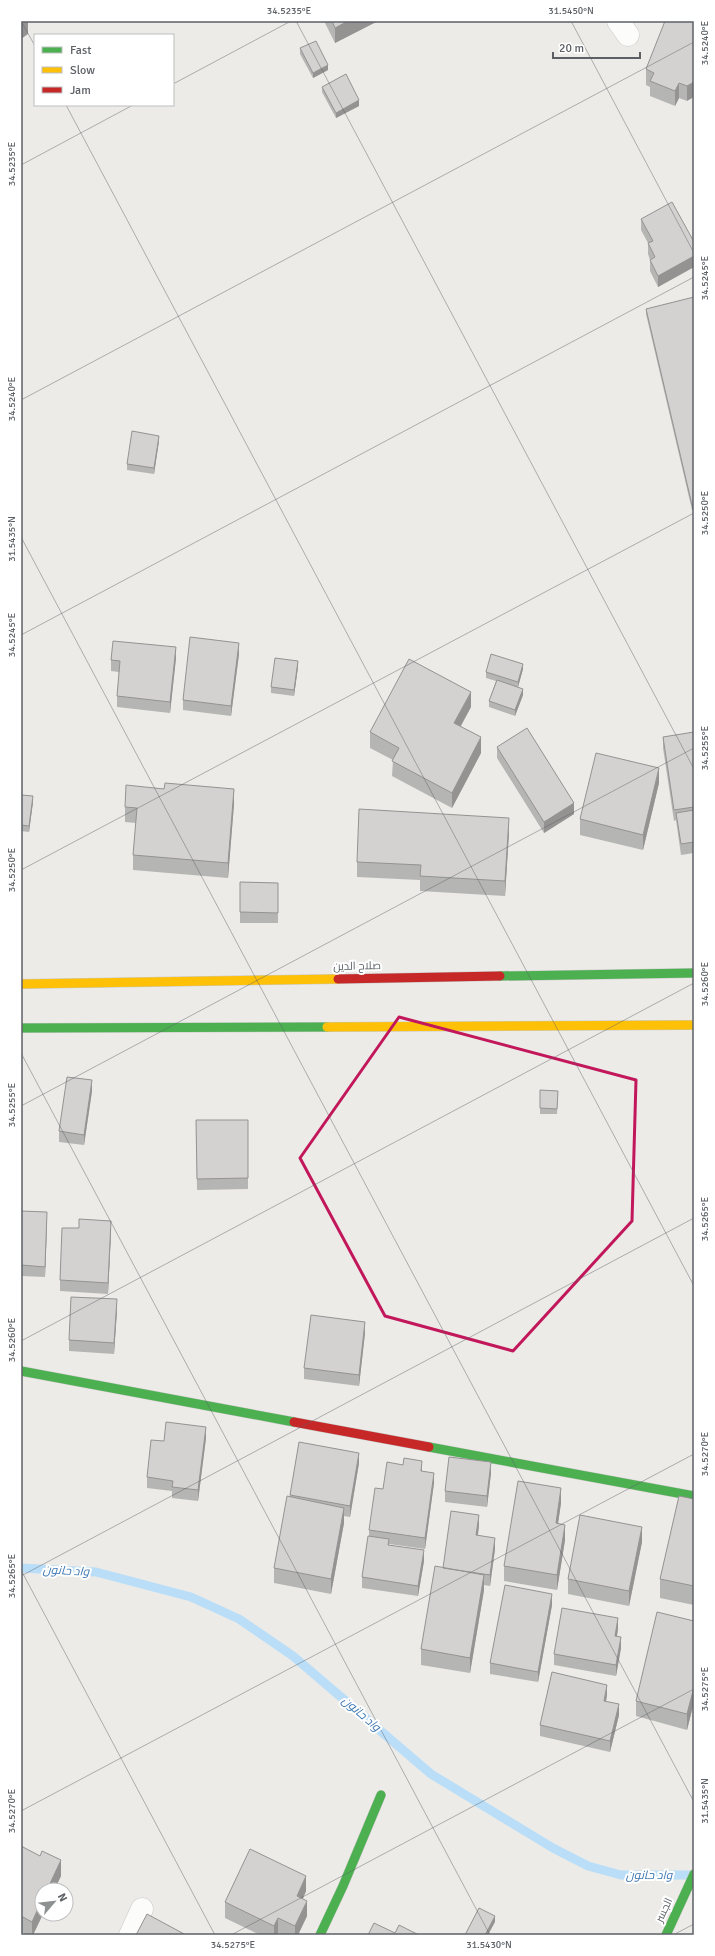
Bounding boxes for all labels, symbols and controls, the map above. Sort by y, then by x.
text: 34.5235°E [267,5,312,17]
text: 31.5450°N [548,5,594,17]
text: 34.5240°E [699,20,711,65]
legend [34,34,174,106]
scale bar [553,34,640,60]
text: 20 m [559,41,584,56]
text: Fast [70,43,91,58]
text: Slow [70,63,95,78]
text: Jam [70,83,91,98]
text: 34.5235°E [6,141,18,186]
text: 34.5245°E [699,255,711,300]
text: 34.5240°E [6,376,18,421]
text: 34.5250°E [699,490,711,535]
text: 31.5435°N [6,516,18,562]
text: 34.5245°E [6,612,18,657]
text: 34.5255°E [699,725,711,770]
text: 34.5250°E [6,847,18,892]
street label: صلاح الدين [333,959,381,974]
text: 34.5260°E [699,961,711,1006]
text: 34.5255°E [6,1082,18,1127]
text: 34.5265°E [699,1196,711,1241]
text: 34.5260°E [6,1317,18,1362]
text: 34.5270°E [699,1431,711,1476]
text: 34.5265°E [6,1553,18,1598]
water label: واد حانون [42,1562,91,1580]
text: 34.5275°E [699,1666,711,1711]
water label: واد حانون [339,1693,385,1736]
text: 31.5435°N [699,1778,711,1824]
text: 34.5270°E [6,1788,18,1833]
water label: واد حانون [626,1868,674,1883]
north arrow [34,1882,74,1922]
text: N [55,1891,70,1904]
street label: الجسر [652,1896,675,1925]
text: 34.5275°E [211,1939,256,1951]
text: 31.5430°N [466,1939,512,1951]

